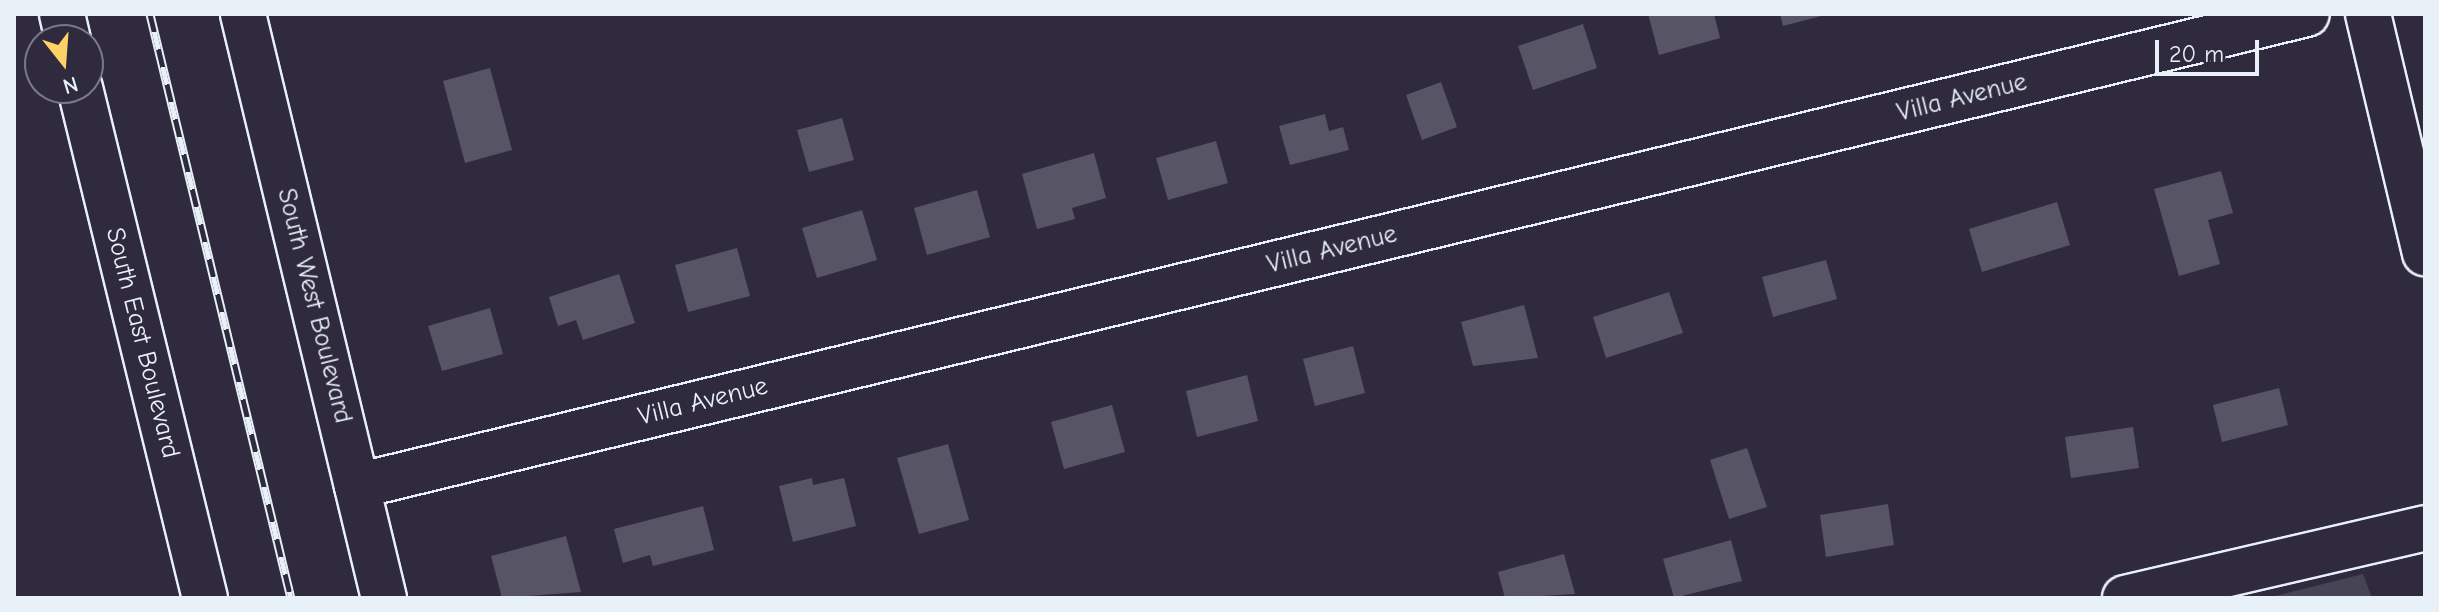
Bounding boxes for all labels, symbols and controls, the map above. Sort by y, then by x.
north arrow [24,24,104,104]
scale bar [2159,24,2263,74]
text: 20 m [2169,40,2224,68]
street label: Villa Avenue [1894,67,2030,129]
text: N [60,71,81,100]
street label: South West Boulevard [270,185,358,427]
street label: Villa Avenue [1264,219,1400,281]
street label: South East Boulevard [98,225,186,461]
street label: Villa Avenue [635,371,771,433]

